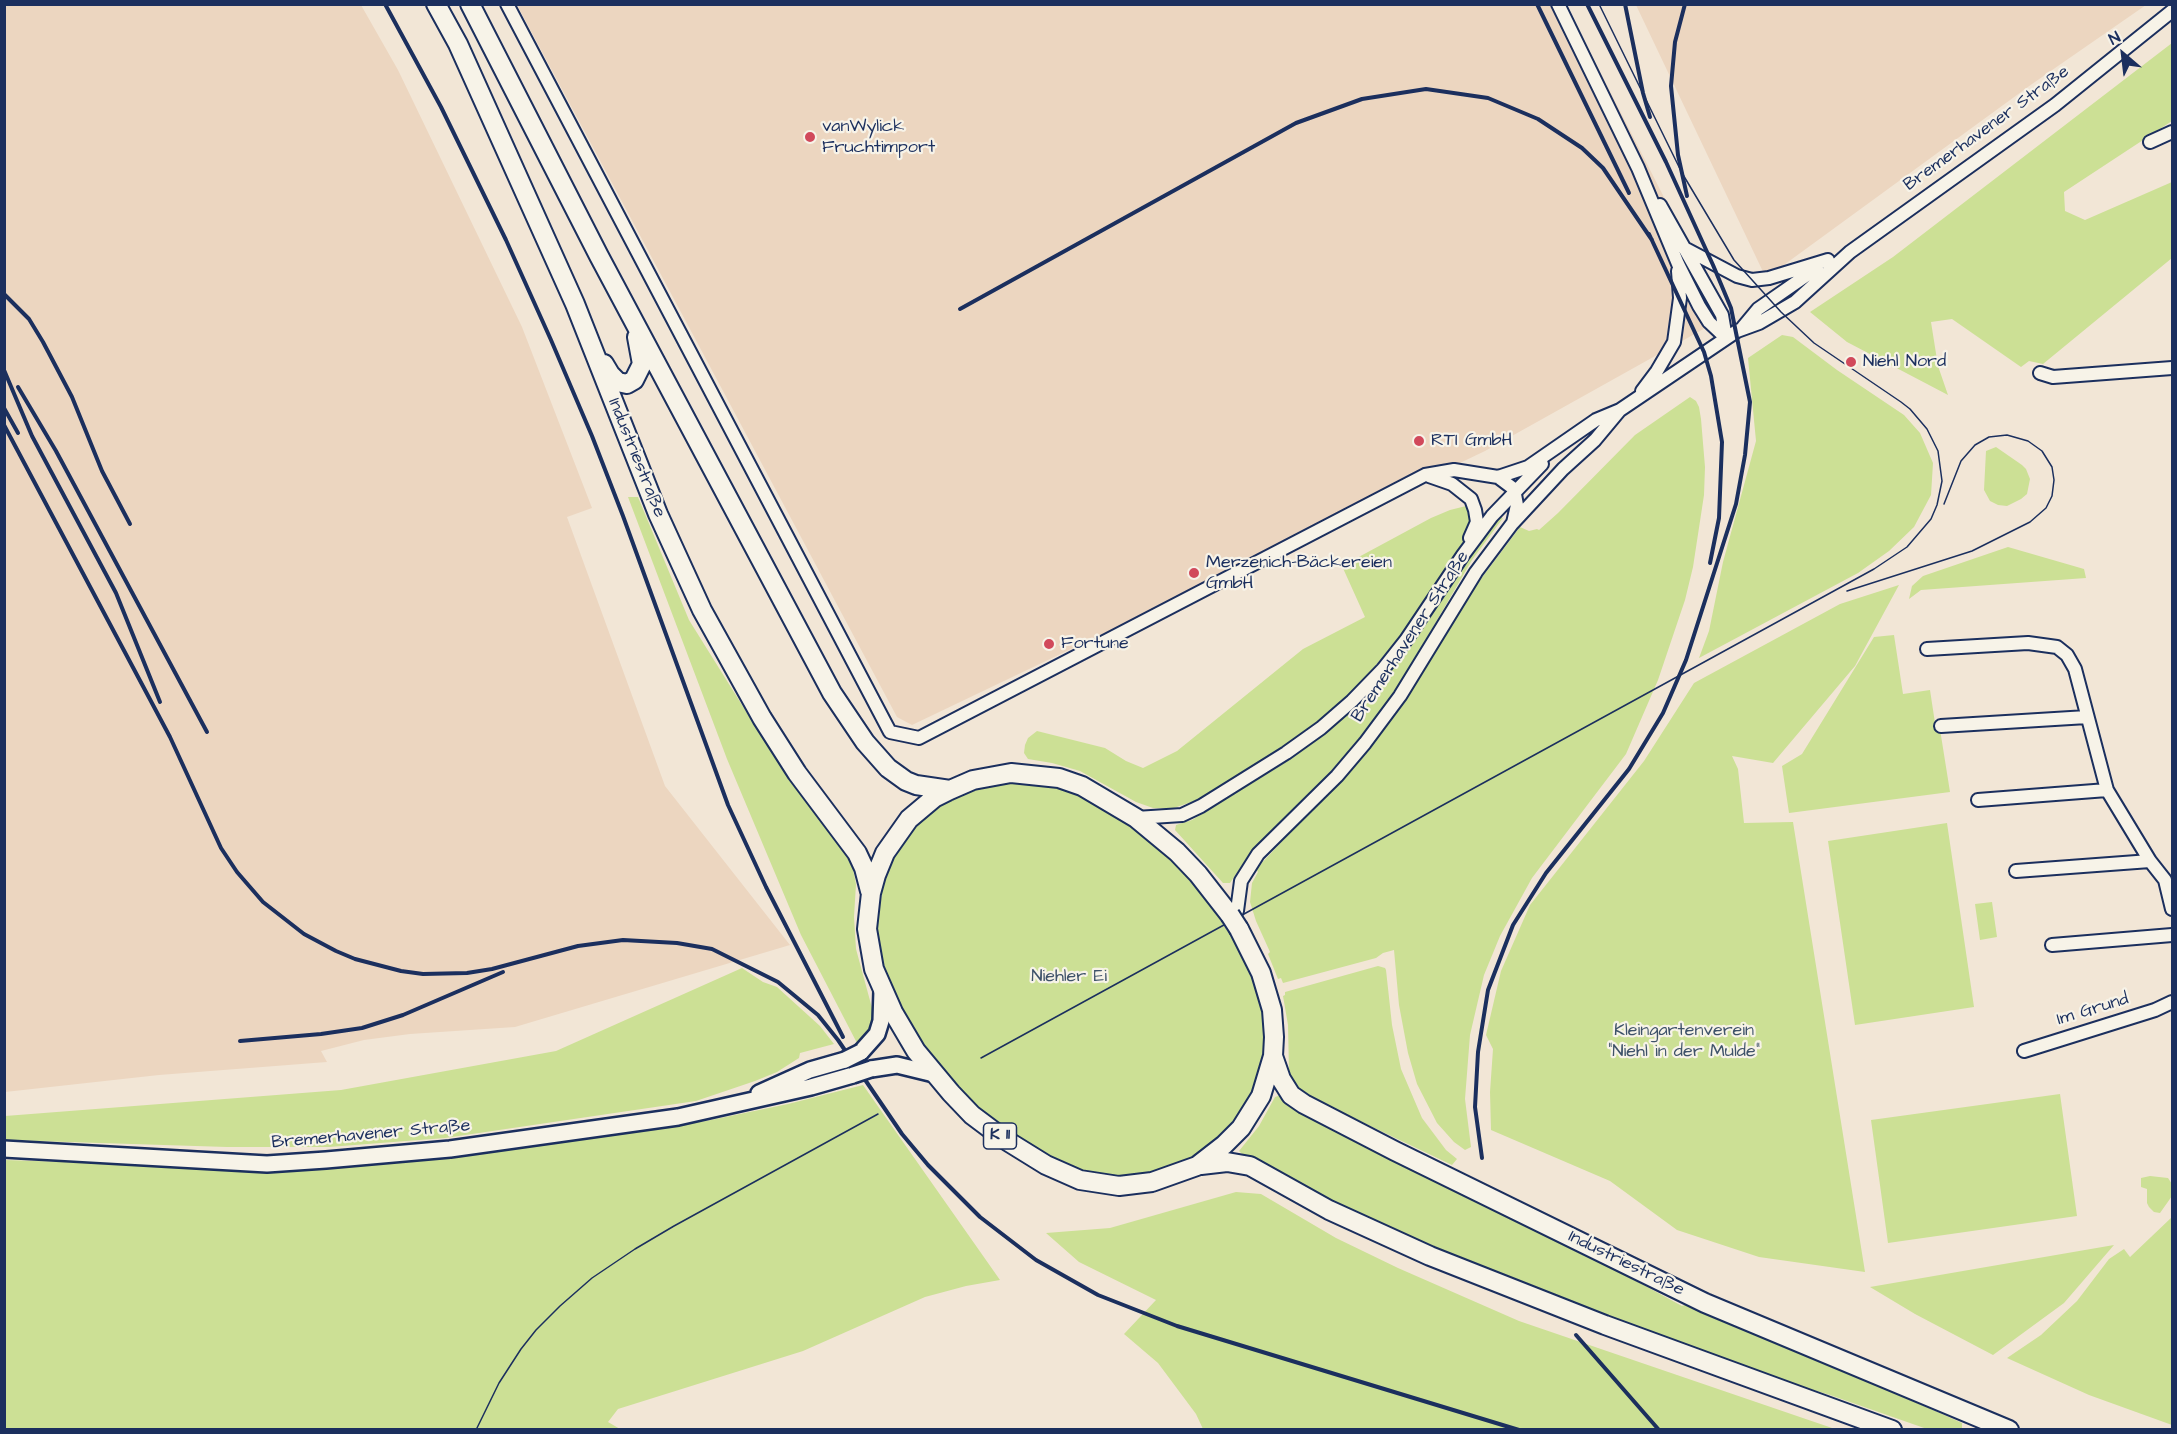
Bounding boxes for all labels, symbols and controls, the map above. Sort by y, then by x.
north arrow [2093,24,2153,84]
text: N [2105,26,2124,50]
street label: Bremerhavener Straße [1900,62,2074,196]
place label: vanWylick Fruchtimport [822,116,935,158]
marker: vanWylick Fruchtimport [803,130,817,144]
place label: Niehl Nord [1863,351,1946,373]
marker: Niehl Nord [1844,355,1858,369]
street label: Industriestraße [602,395,670,521]
place label: RTI GmbH [1431,430,1512,452]
marker: RTI GmbH [1412,434,1426,448]
street label: Bremerhavener Straße [1348,547,1474,727]
place label: Merzenich-Bäckereien GmbH [1206,552,1392,594]
marker: Merzenich-Bäckereien GmbH [1187,566,1201,580]
place label: Fortune [1061,633,1129,655]
marker: Fortune [1042,637,1056,651]
park label: Niehler Ei [1031,966,1107,988]
street label: Im Grund [2055,989,2131,1031]
park label: Kleingartenverein "Niehl in der Mulde" [1608,1020,1760,1062]
street label: Bremerhavener Straße [271,1116,471,1154]
road number: K 11 [984,1123,1016,1149]
street label: Industriestraße [1564,1227,1688,1301]

